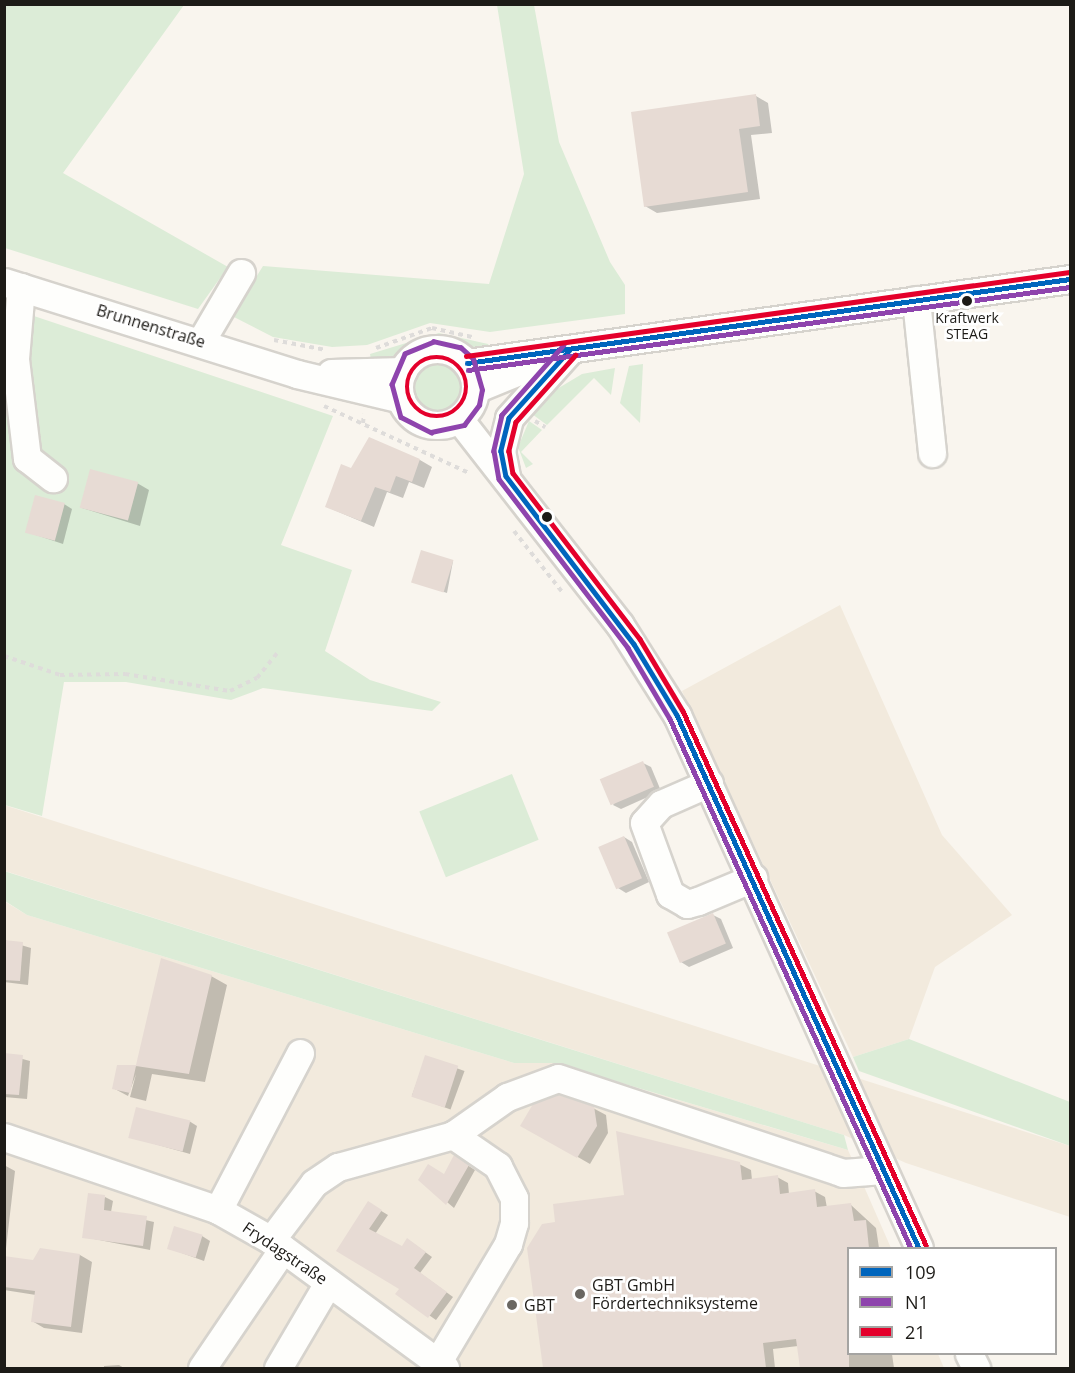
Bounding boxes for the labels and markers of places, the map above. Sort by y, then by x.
marker: Kraftwerk STEAG [961,295,973,307]
place label: Kraftwerk STEAG [935,310,999,342]
unlabelled marker [541,511,553,523]
place label: GBT GmbH Fördertechniksysteme [592,1275,758,1313]
marker: GBT GmbH Fördertechniksysteme [573,1287,587,1301]
place label: GBT [524,1295,555,1315]
marker: GBT [505,1298,519,1312]

